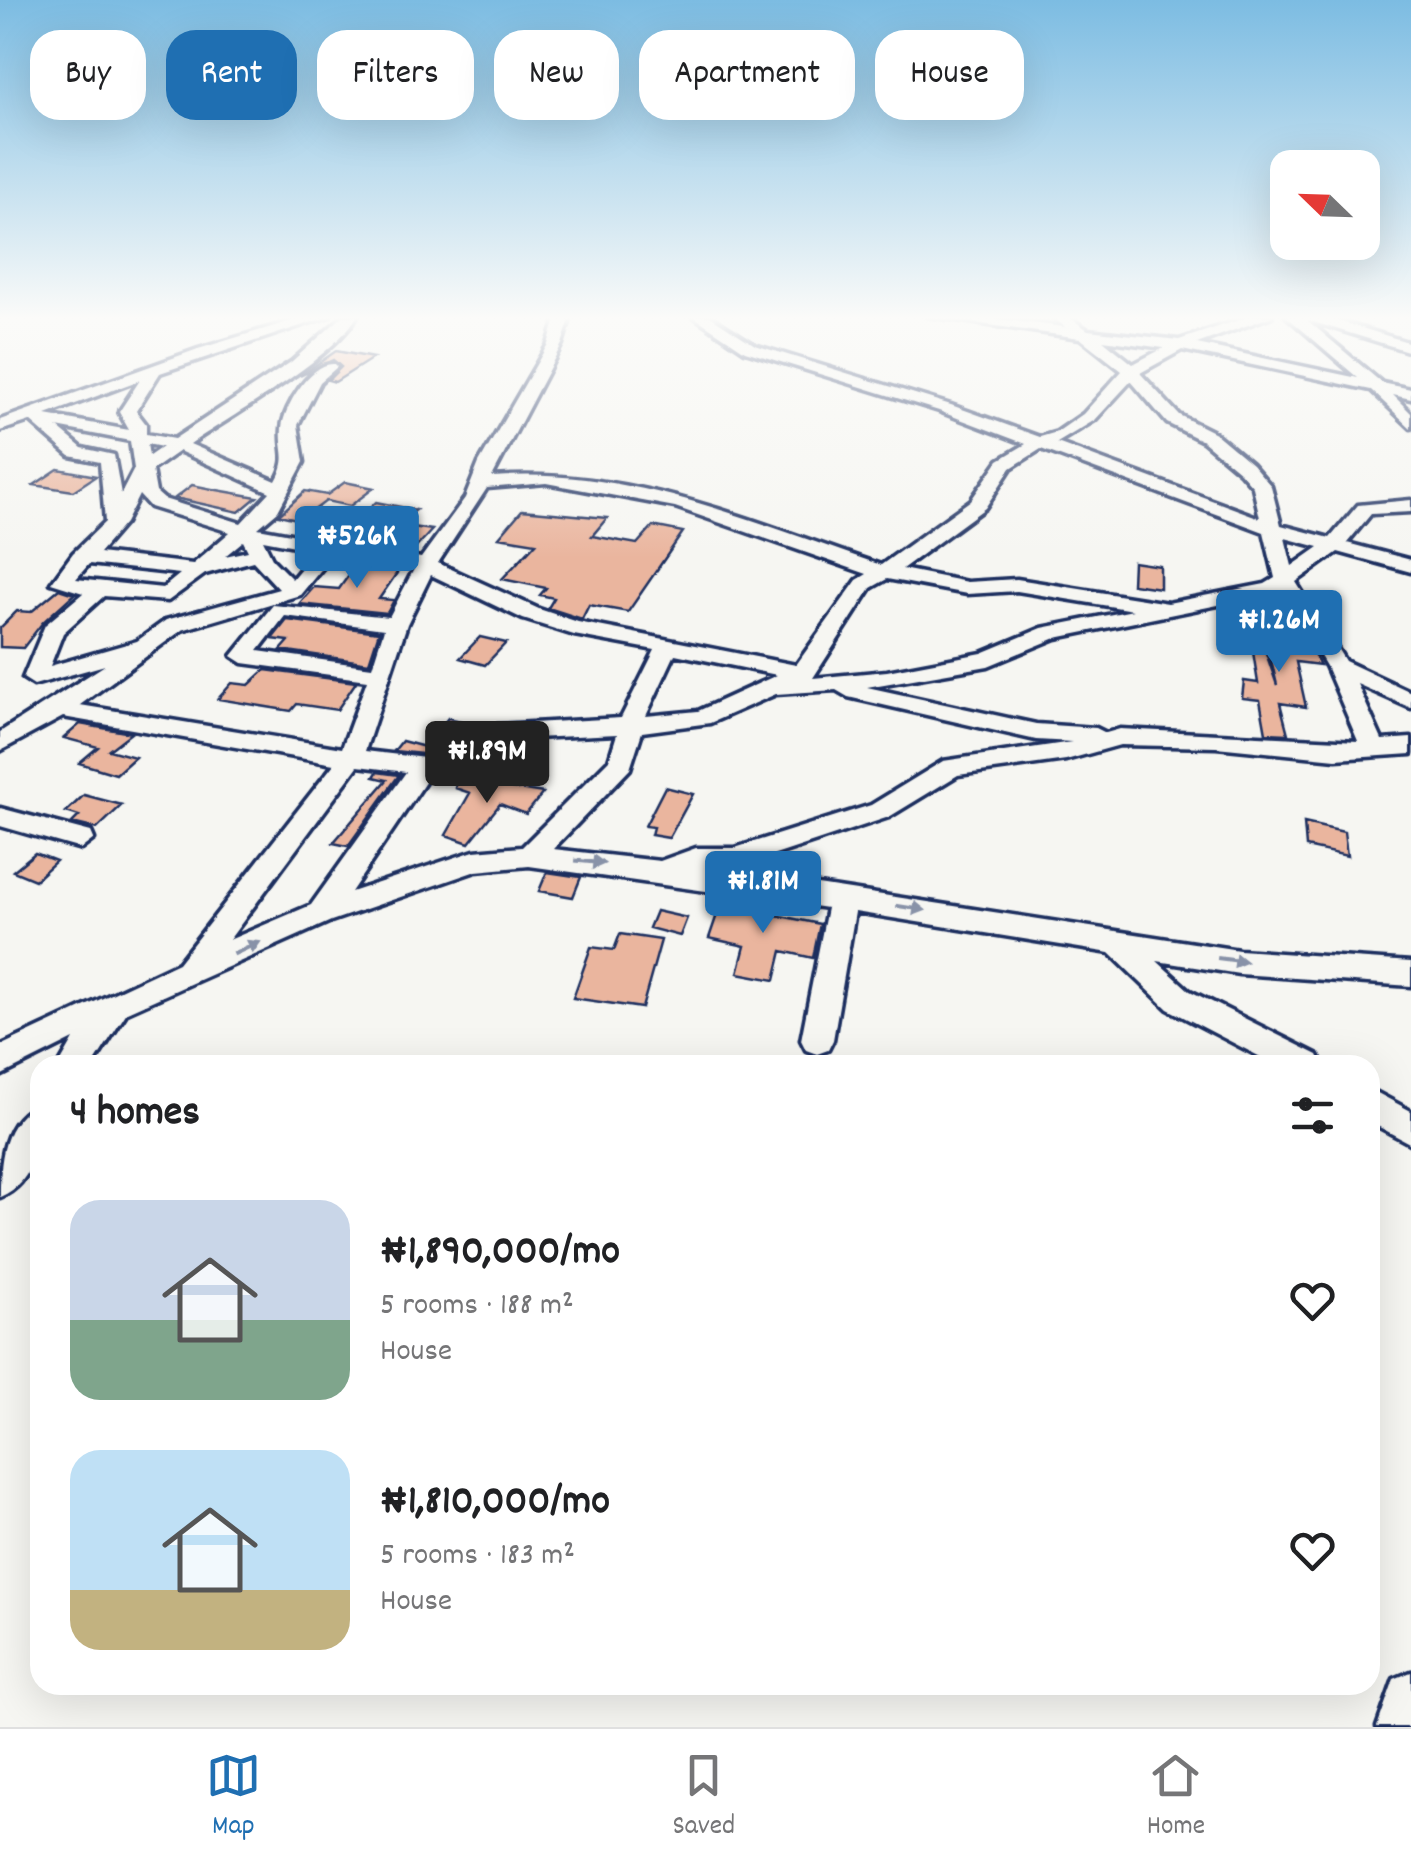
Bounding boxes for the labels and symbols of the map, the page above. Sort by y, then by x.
north arrow [1270,150,1380,260]
pin: ₦526K [287,506,427,591]
pin: ₦1.26M [1198,590,1360,675]
pin: ₦1.89M [406,721,568,806]
pin: ₦1.81M [682,851,844,936]
one-way arrow [574,854,606,870]
one-way arrow [896,901,928,917]
one-way arrow [233,939,262,956]
one-way arrow [1217,953,1248,969]

